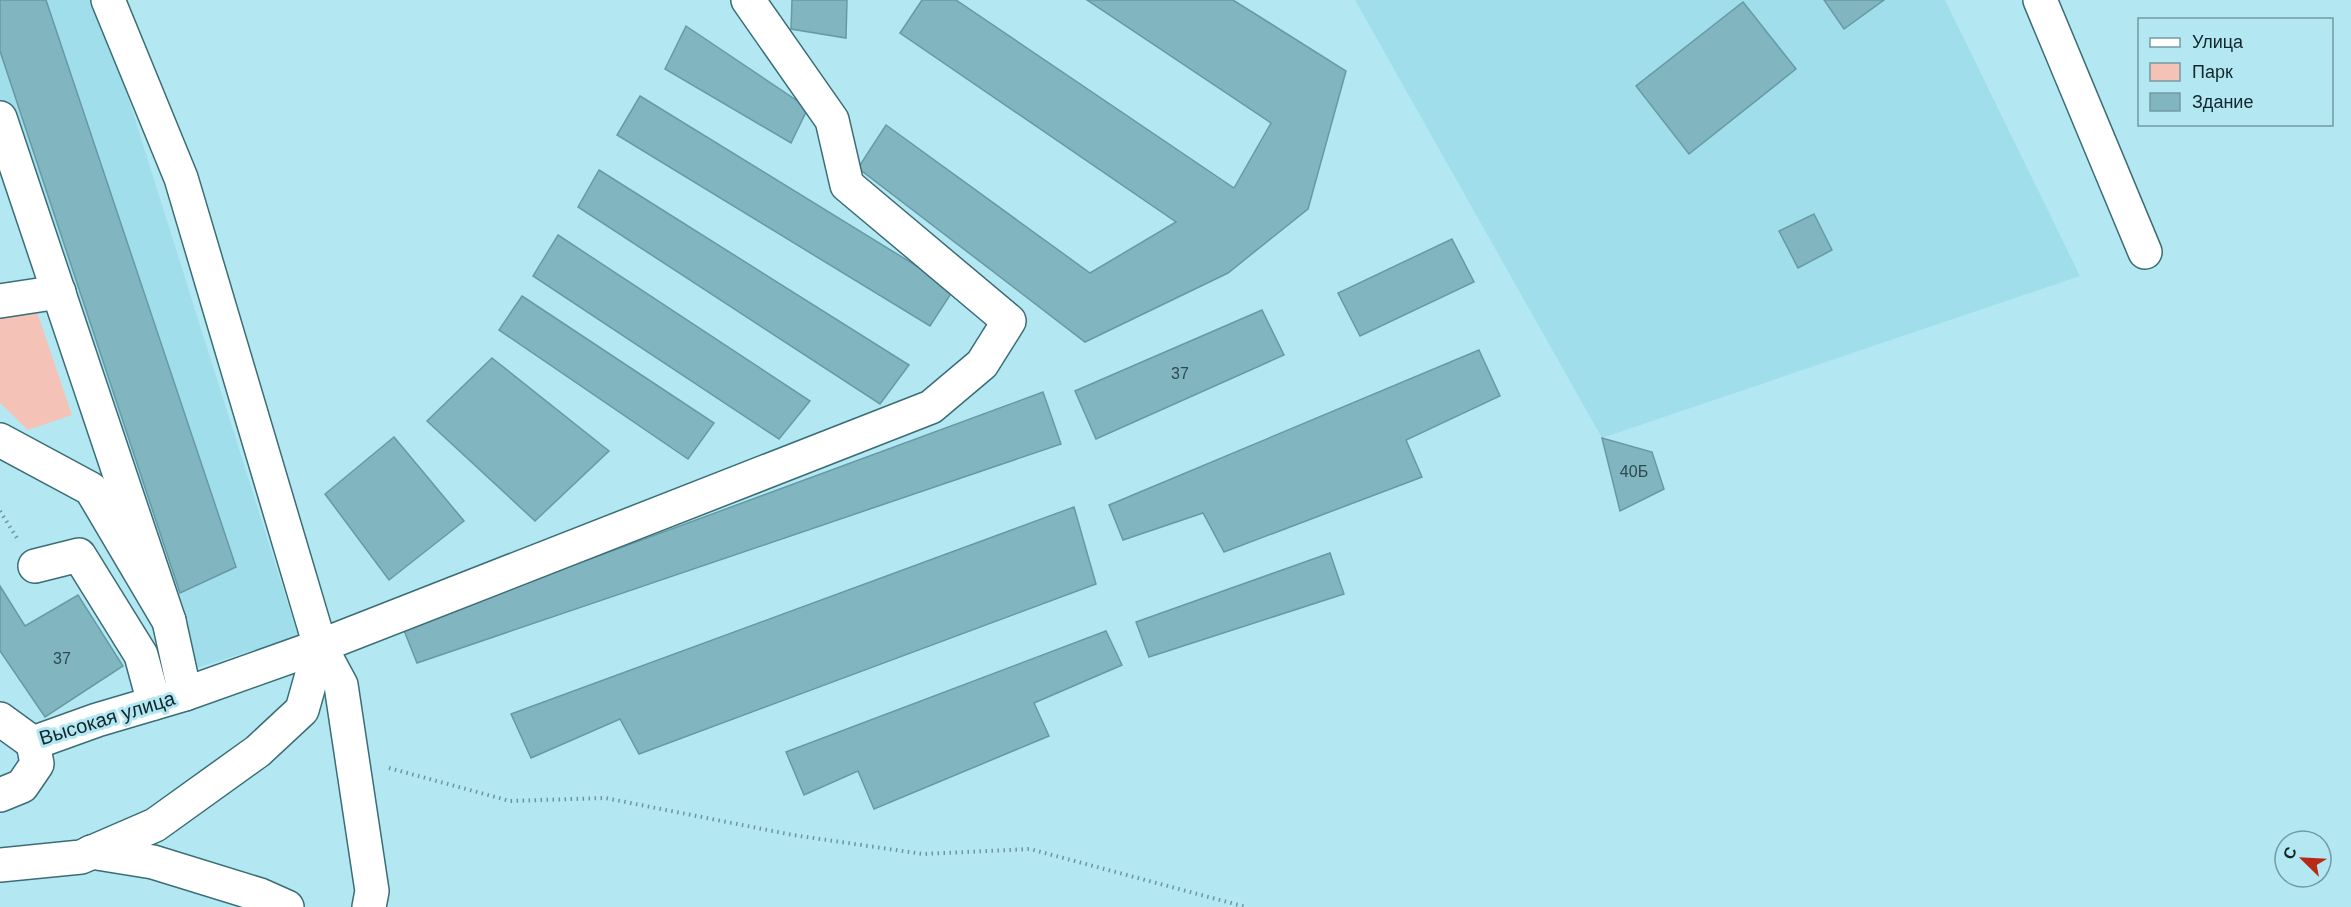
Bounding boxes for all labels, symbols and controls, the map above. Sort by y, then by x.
legend [2138,18,2333,126]
text: Улица [2192,32,2244,52]
text: Парк [2192,62,2233,82]
text: Здание [2192,92,2253,112]
house number: 37 [1171,365,1189,382]
house number: 40Б [1620,463,1648,480]
house number: 37 [53,650,71,667]
street label: Высокая улица [36,687,178,749]
north arrow [2273,829,2333,889]
text: С [2280,844,2300,862]

